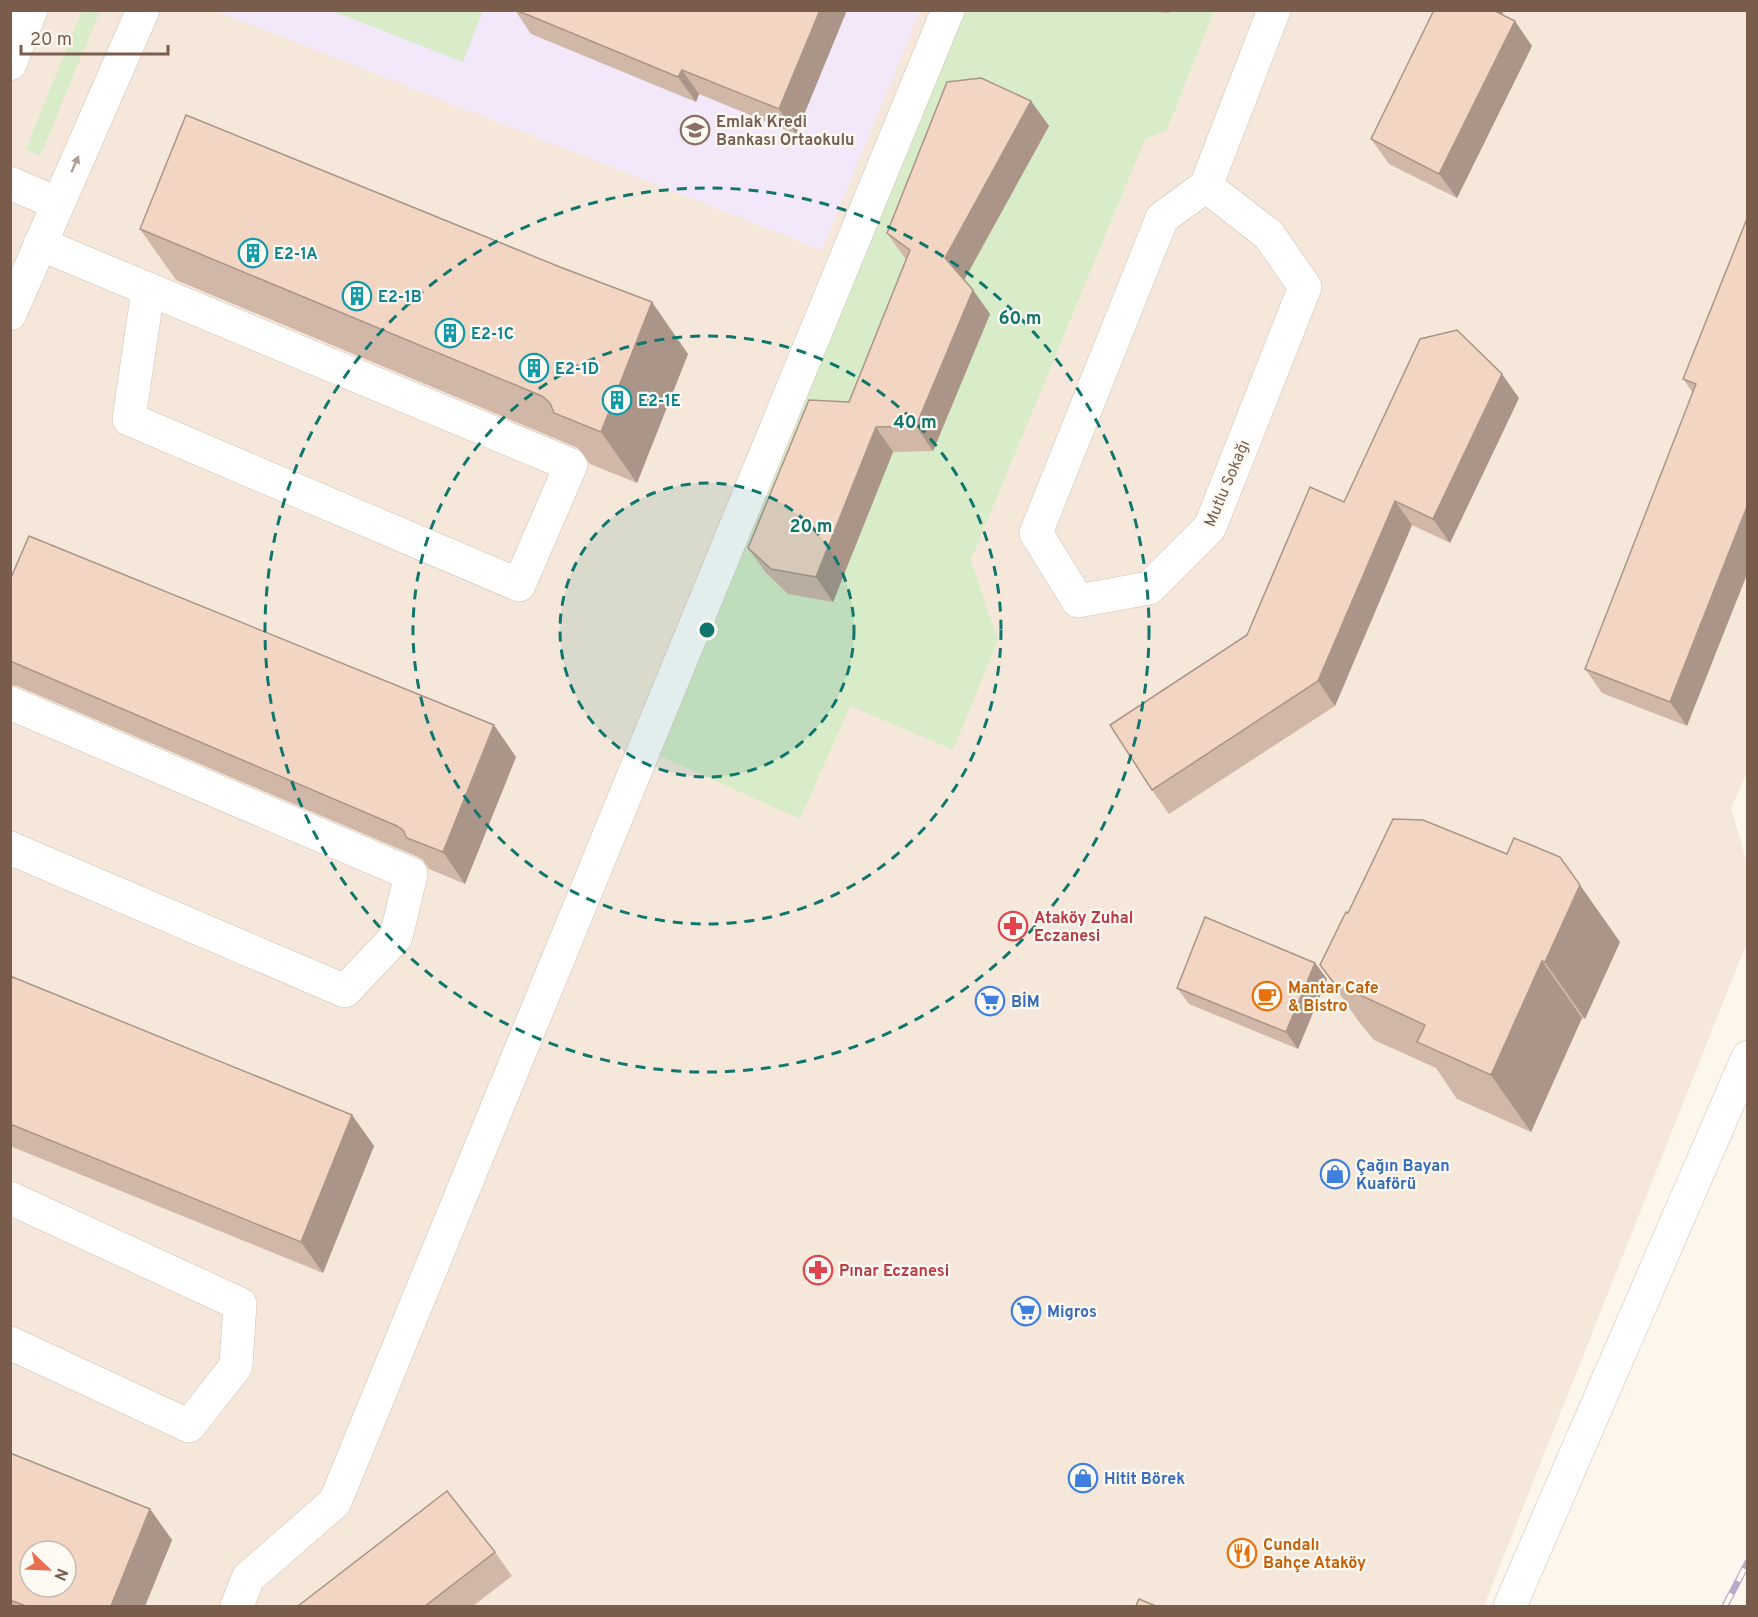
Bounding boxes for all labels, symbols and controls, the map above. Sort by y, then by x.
scale bar [21,18,168,56]
text: 20 m [30,29,72,52]
place label: Emlak Kredi Bankası Ortaokulu [716,113,855,151]
school or university icon: Emlak Kredi Bankası Ortaokulu [679,114,711,146]
one-way arrow [71,156,80,173]
building icon: E2-1A [237,237,269,269]
place label: E2-1A [274,245,318,265]
building icon: E2-1B [341,280,373,312]
place label: E2-1B [378,288,422,308]
text: 60 m [998,308,1042,331]
building icon: E2-1C [434,317,466,349]
place label: E2-1C [471,325,514,345]
building icon: E2-1D [518,352,550,384]
place label: E2-1D [555,360,599,380]
building icon: E2-1E [601,384,633,416]
place label: E2-1E [638,392,681,412]
text: 40 m [893,412,937,435]
street label: Mutlu Sokağı [1201,437,1255,530]
text: 20 m [789,516,833,539]
centre of rings [697,620,717,640]
place label: Ataköy Zuhal Eczanesi [1034,909,1133,947]
pharmacy icon: Ataköy Zuhal Eczanesi [997,910,1029,942]
place label: Mantar Cafe & Bistro [1288,979,1379,1017]
cafe icon: Mantar Cafe & Bistro [1251,980,1283,1012]
supermarket icon: BİM [974,985,1006,1017]
place label: BİM [1011,991,1040,1013]
place label: Çağın Bayan Kuaförü [1356,1157,1450,1195]
shop icon: Çağın Bayan Kuaförü [1319,1158,1351,1190]
pharmacy icon: Pınar Eczanesi [802,1254,834,1286]
place label: Pınar Eczanesi [839,1262,949,1282]
supermarket icon: Migros [1010,1295,1042,1327]
place label: Migros [1047,1303,1097,1323]
shop icon: Hitit Börek [1067,1462,1099,1494]
place label: Hitit Börek [1104,1470,1185,1490]
place label: Cundalı Bahçe Ataköy [1263,1536,1366,1574]
restaurant icon: Cundalı Bahçe Ataköy [1226,1537,1258,1569]
north arrow [18,1539,78,1599]
text: N [49,1565,71,1583]

